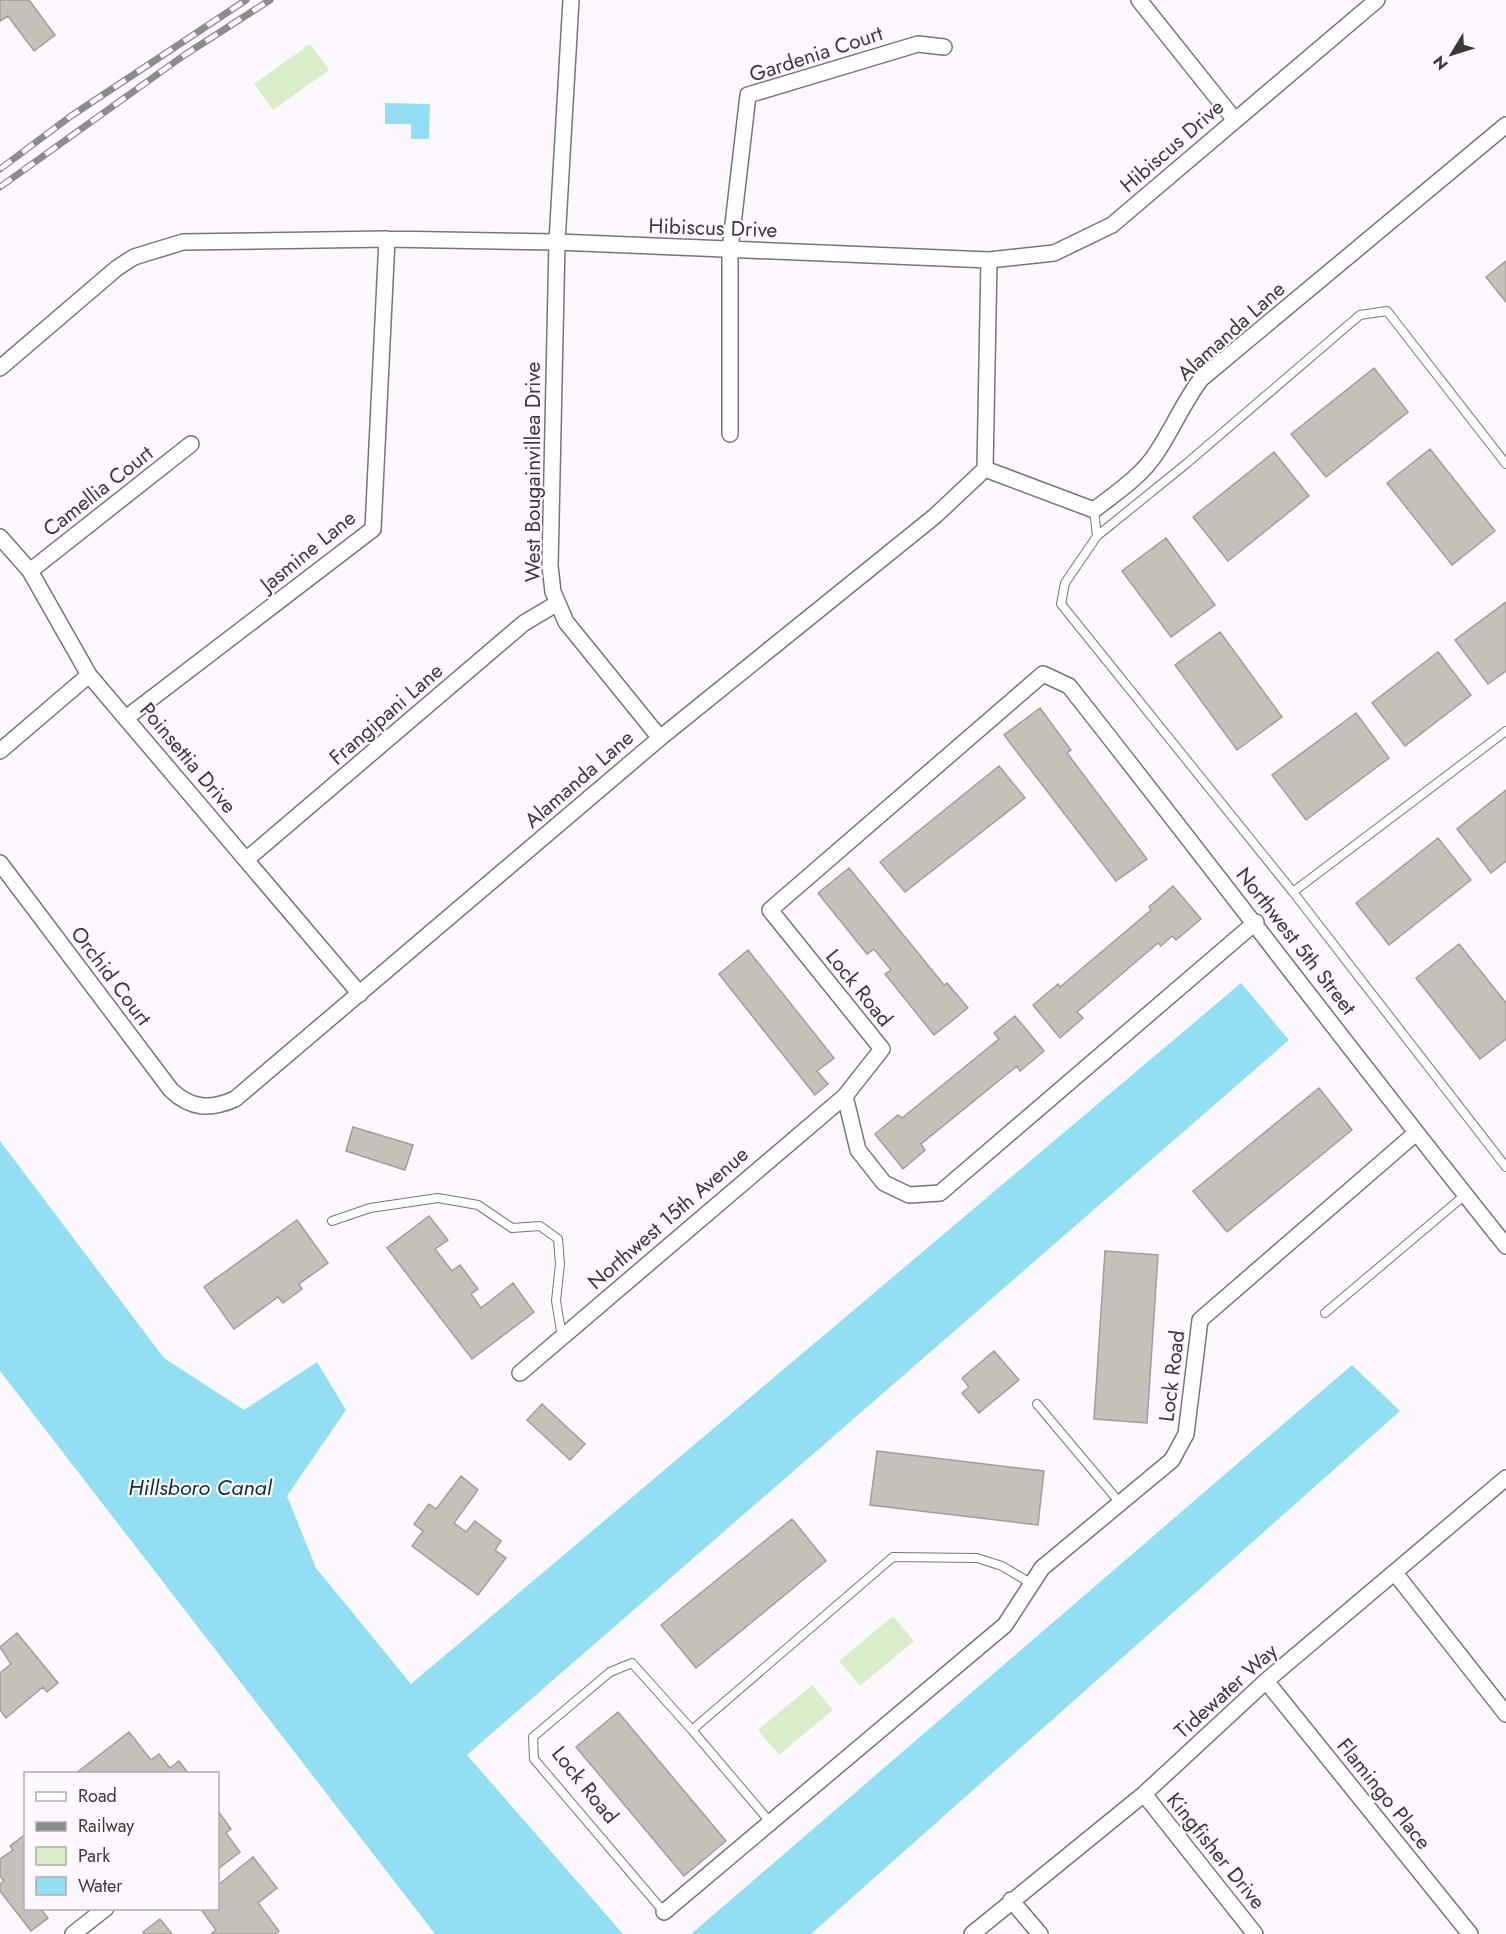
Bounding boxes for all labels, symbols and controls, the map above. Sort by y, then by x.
street label: Gardenia Court [746,18,886,90]
north arrow [1422,24,1482,84]
text: N [1428,51,1454,75]
street label: Hibiscus Drive [1114,92,1231,200]
street label: Hibiscus Drive [648,211,778,245]
street label: Alamanda Lane [1170,274,1292,388]
street label: West Bougainvillea Drive [518,361,548,582]
street label: Camellia Court [37,438,159,544]
street label: Jasmine Lane [252,503,362,601]
street label: Frangipani Lane [323,656,450,772]
street label: Poinsettia Drive [133,696,244,820]
street label: Alamanda Lane [518,723,640,835]
street label: Northwest 5th Street [1229,861,1363,1021]
street label: Orchid Court [64,920,158,1032]
street label: Lock Road [818,943,900,1033]
street label: Northwest 15th Avenue [581,1139,755,1296]
street label: Lock Road [1152,1329,1192,1423]
water label: Hillsboro Canal [128,1471,273,1503]
street label: Tidewater Way [1168,1636,1285,1745]
street label: Flamingo Place [1330,1732,1438,1856]
street label: Lock Road [544,1740,626,1830]
legend [24,1772,219,1910]
text: Road [78,1783,117,1809]
street label: Kingfisher Drive [1160,1786,1273,1916]
text: Railway [78,1813,134,1839]
text: Park [78,1843,110,1869]
text: Water [78,1873,123,1899]

